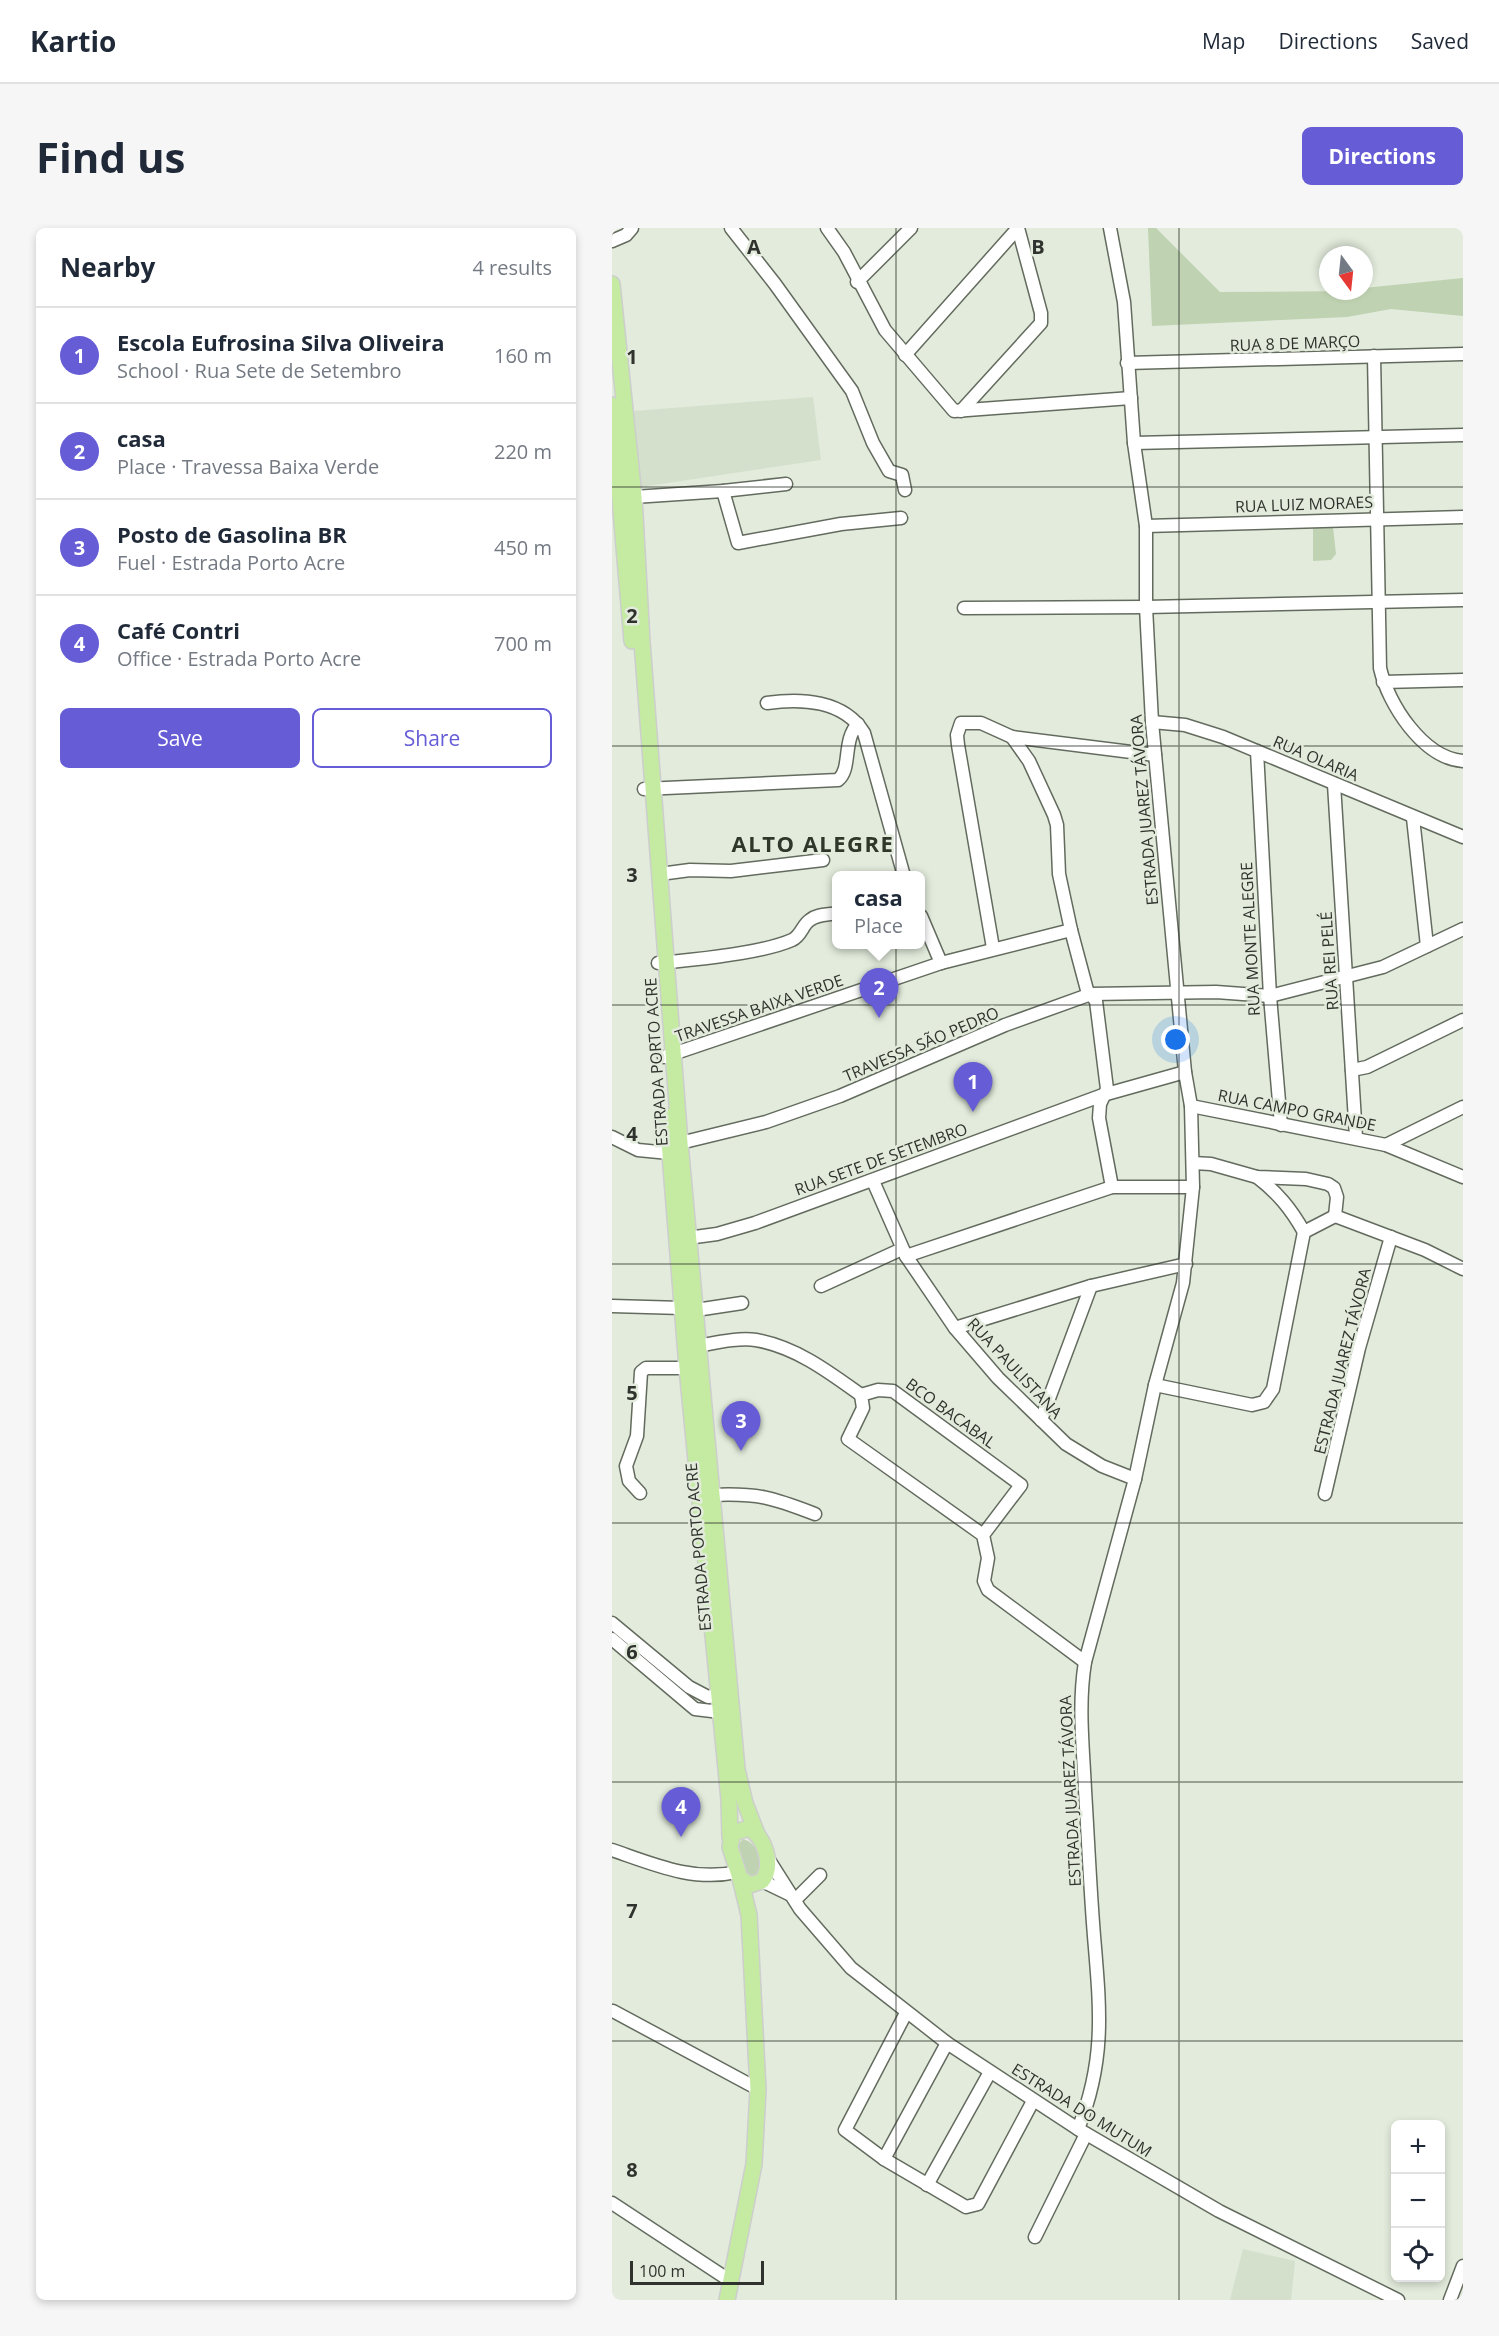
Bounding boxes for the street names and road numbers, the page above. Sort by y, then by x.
street label: RUA 8 DE MARÇO [1229,330,1361,356]
street label: RUA LUIZ MORAES [1235,491,1374,517]
street label: ESTRADA JUAREZ TÁVORA [1125,713,1163,906]
street label: RUA OLARIA [1270,730,1363,786]
street label: RUA MONTE ALEGRE [1235,861,1265,1017]
street label: RUA REI PELÉ [1315,911,1343,1011]
street label: TRAVESSA BAIXA VERDE [672,969,846,1047]
street label: ESTRADA PORTO ACRE [639,977,673,1147]
street label: TRAVESSA SÃO PEDRO [840,1001,1002,1087]
street label: RUA CAMPO GRANDE [1216,1084,1378,1136]
street label: RUA SETE DE SETEMBRO [792,1117,970,1201]
street label: ESTRADA JUAREZ TÁVORA [1308,1265,1376,1457]
street label: RUA PAULISTANA [963,1313,1068,1424]
street label: BCO BACABAL [901,1373,1001,1453]
street label: ESTRADA PORTO ACRE [680,1462,716,1632]
street label: ESTRADA JUAREZ TÁVORA [1054,1694,1086,1887]
street label: ESTRADA DO MUTUM [1008,2058,1156,2162]

